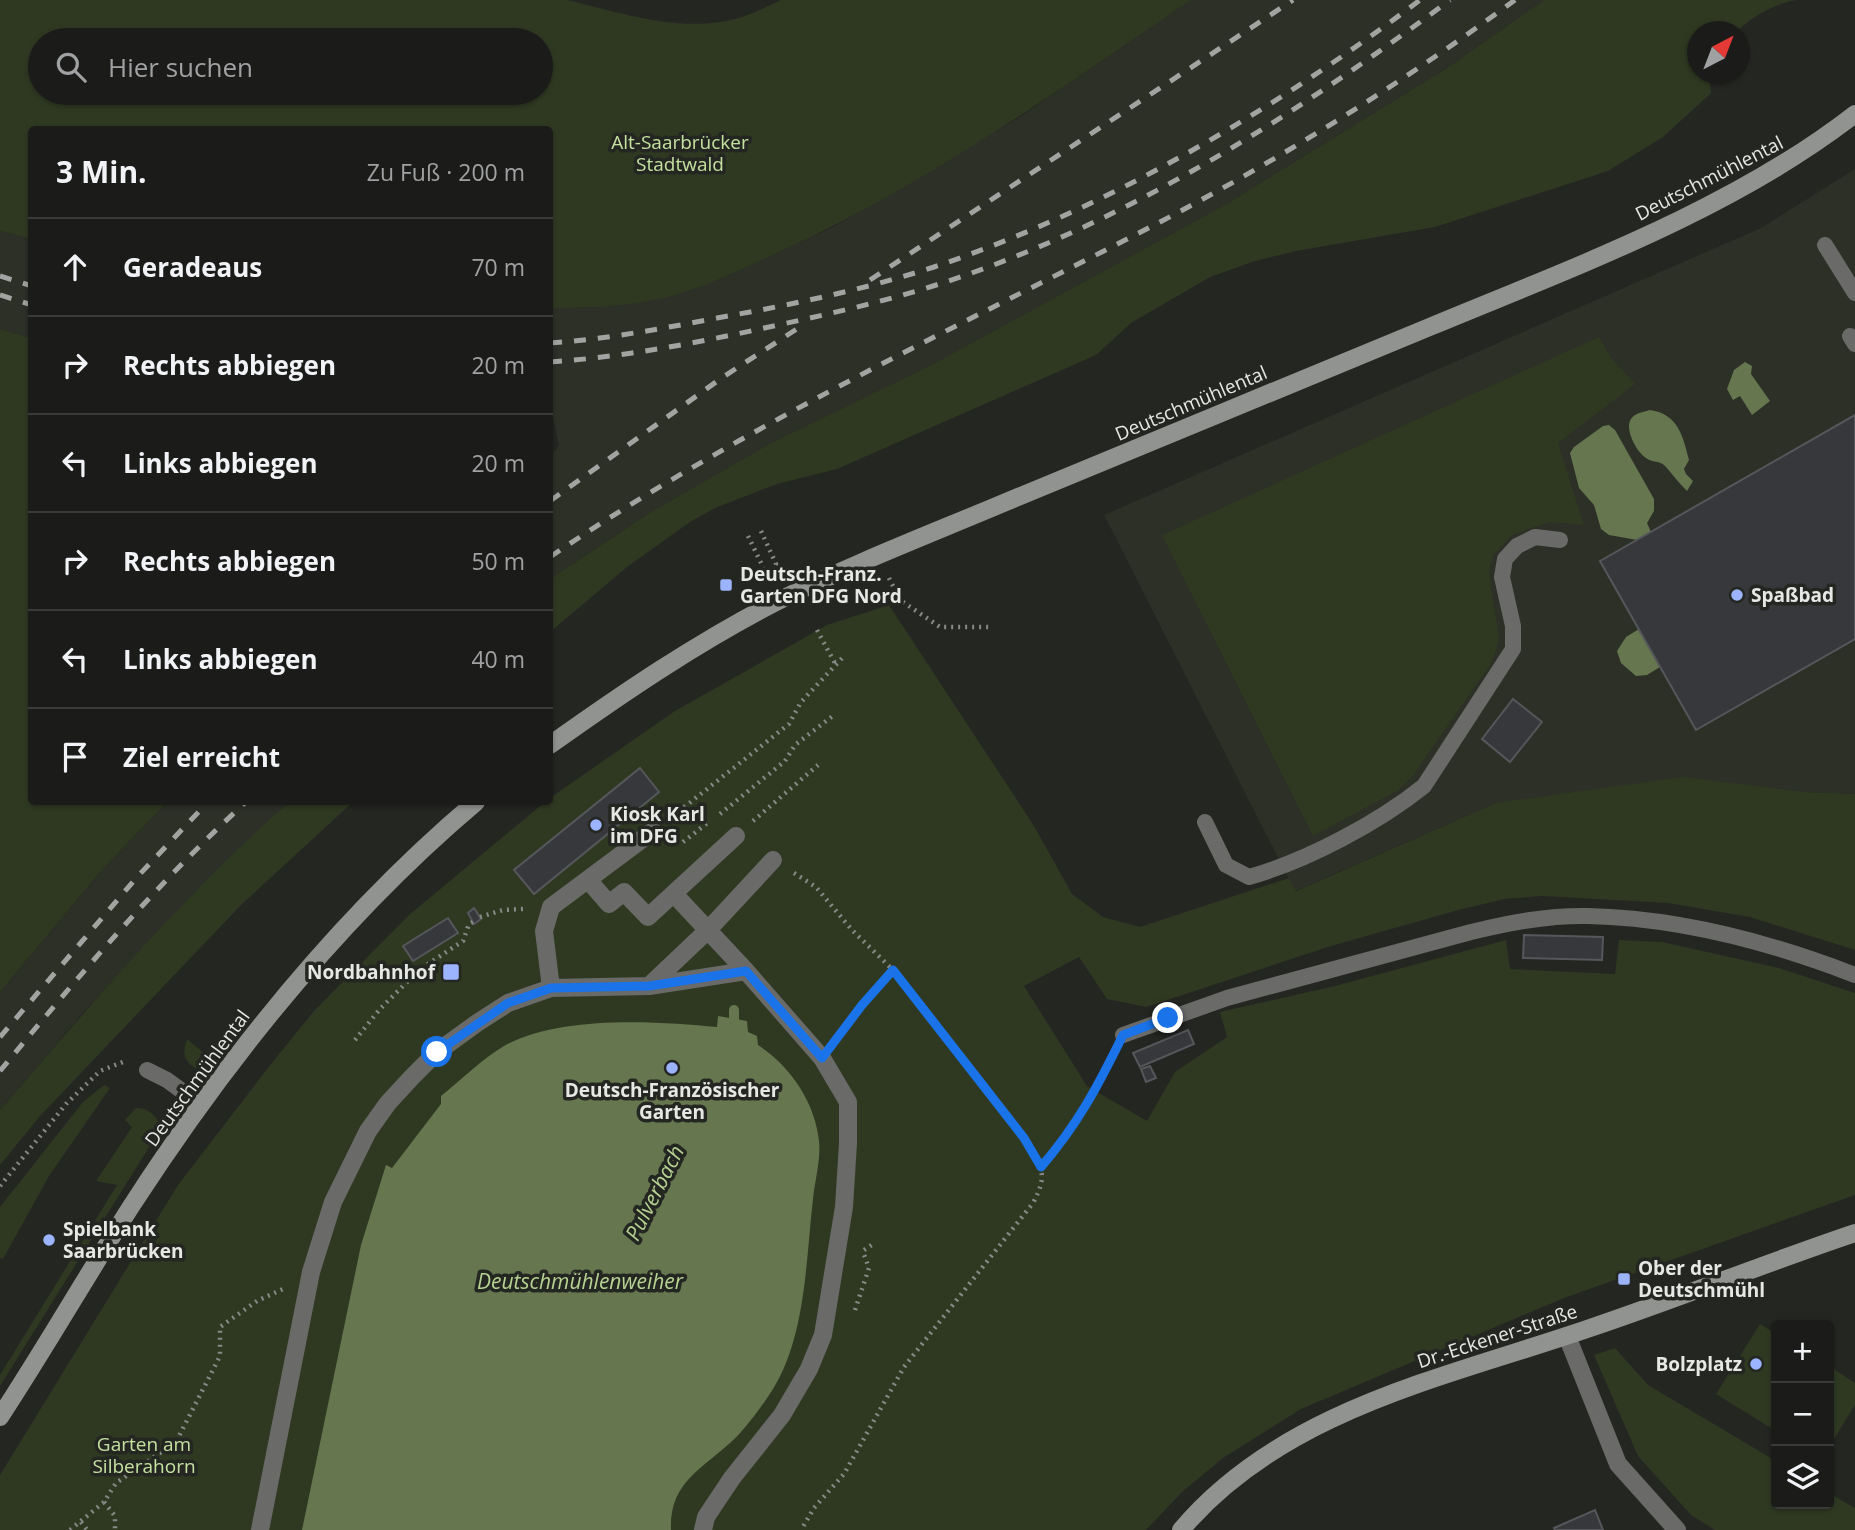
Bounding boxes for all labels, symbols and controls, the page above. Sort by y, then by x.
north arrow [1687,21,1750,84]
search box [28,28,553,105]
icon: search [52,48,90,86]
text: Hier suchen [108,49,253,85]
park label: Alt-Saarbrücker Stadtwald [611,129,749,177]
street label: Deutschmühlental [1631,129,1787,227]
text: 3 Min. [56,151,147,192]
text: Zu Fuß · 200 m [367,156,525,188]
icon: ahead [56,248,94,286]
text: Geradeaus [123,249,262,285]
text: 70 m [471,251,525,283]
icon: right [56,346,94,384]
text: Rechts abbiegen [123,347,336,383]
text: 20 m [471,349,525,381]
street label: Deutschmühlental [1111,359,1271,447]
icon: left [56,444,94,482]
text: Links abbiegen [123,445,318,481]
text: 20 m [471,447,525,479]
icon: right [56,542,94,580]
text: Rechts abbiegen [123,543,336,579]
text: 50 m [471,545,525,577]
place label: Deutsch-Franz. Garten DFG Nord [740,561,902,609]
marker: Deutsch-Franz. Garten DFG Nord [718,577,734,593]
place label: Spaßbad [1751,582,1834,608]
marker: Spaßbad [1729,587,1745,603]
icon: left [56,640,94,678]
text: Links abbiegen [123,641,318,677]
text: 40 m [471,643,525,675]
icon: arrive [56,738,94,776]
text: Ziel erreicht [123,739,280,775]
place label: Kiosk Karl im DFG [610,801,705,849]
marker: Kiosk Karl im DFG [588,817,604,833]
place label: Nordbahnhof [307,959,437,985]
marker: Nordbahnhof [441,962,461,982]
route end [1152,1002,1183,1033]
street label: Deutschmühlental [139,1004,255,1152]
route start [421,1036,452,1067]
marker: Deutsch-Französischer Garten [664,1060,680,1076]
place label: Deutsch-Französischer Garten [565,1077,780,1125]
water label: Pulverbach [618,1140,690,1245]
place label: Spielbank Saarbrücken [63,1216,183,1264]
marker: Spielbank Saarbrücken [41,1232,57,1248]
place label: Ober der Deutschmühl [1638,1255,1765,1303]
water label: Deutschmühlenweiher [477,1267,684,1295]
marker: Ober der Deutschmühl [1616,1271,1632,1287]
street label: Dr.-Eckener-Straße [1413,1298,1581,1374]
map controls [1771,1320,1834,1509]
button: + [1771,1320,1834,1383]
place label: Bolzplatz [1656,1351,1742,1377]
marker: Bolzplatz [1748,1356,1764,1372]
button: − [1771,1383,1834,1446]
park label: Garten am Silberahorn [92,1431,196,1479]
button: layers [1771,1446,1834,1509]

